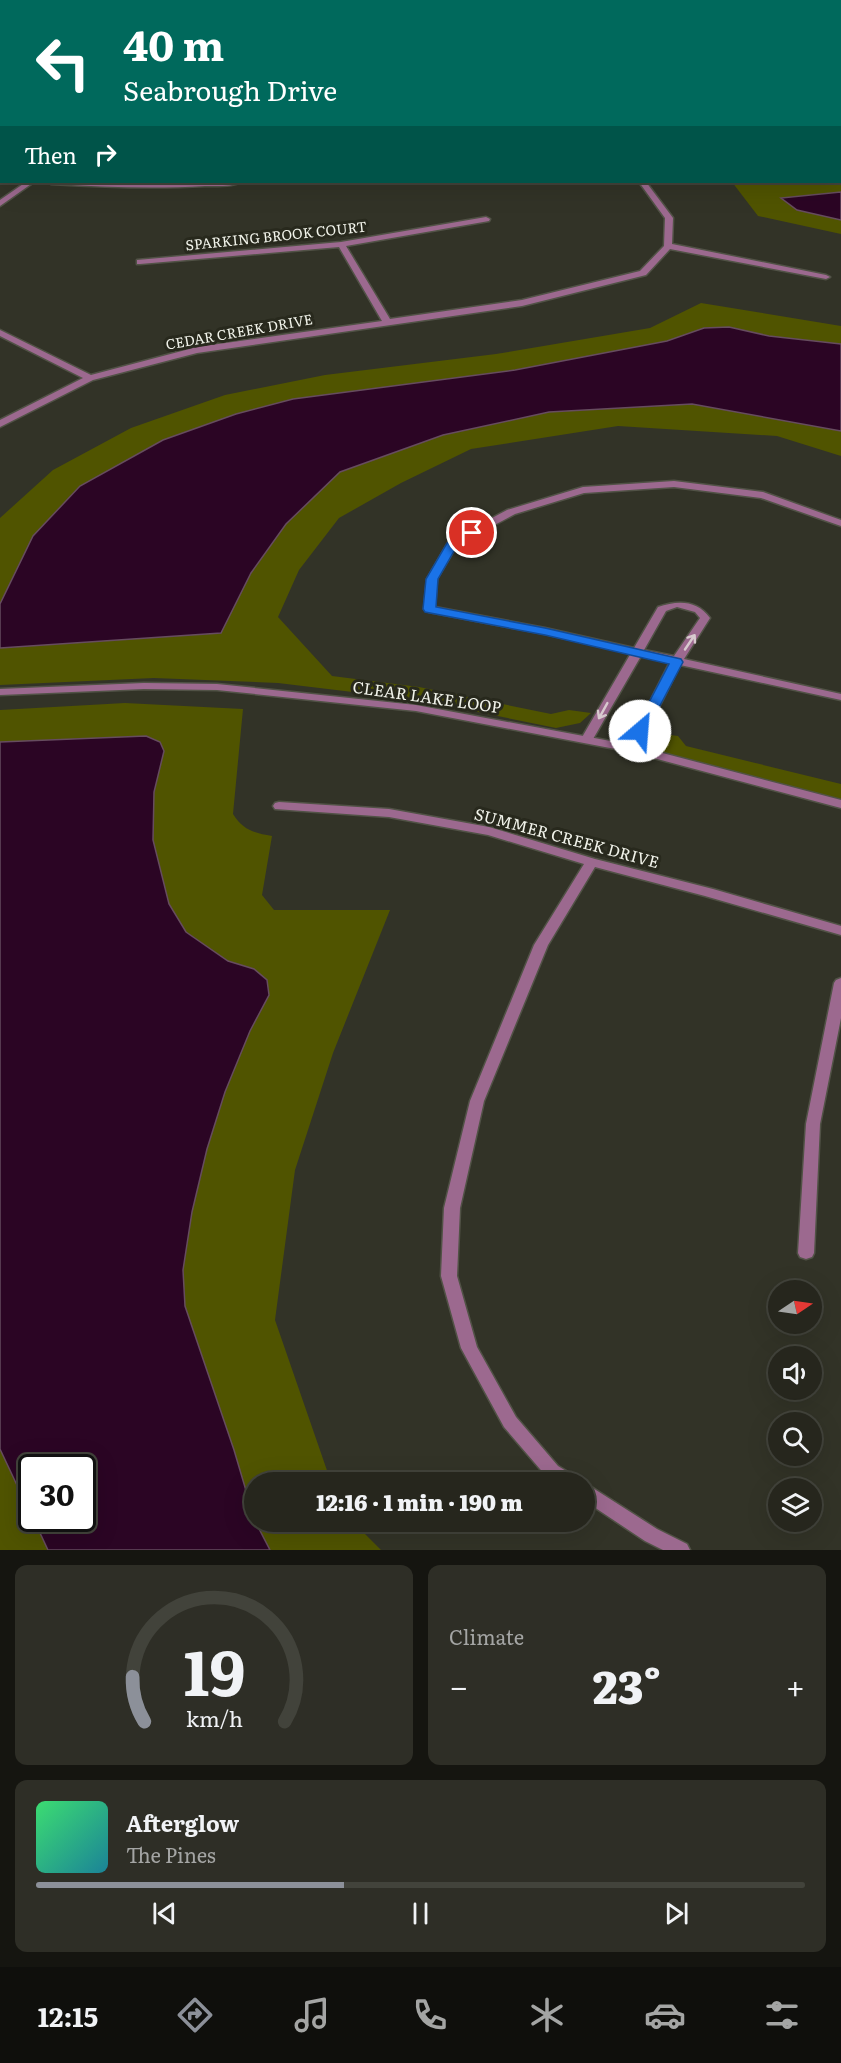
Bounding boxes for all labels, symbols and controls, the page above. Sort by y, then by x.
text: 40 m [123,12,224,74]
icon: left [24,24,102,102]
text: Seabrough Drive [123,69,337,109]
text: Then [24,138,77,171]
icon: right [89,138,122,171]
street label: SPARKING BROOK COURT [184,216,368,254]
street label: CEDAR CREEK DRIVE [164,308,314,354]
pin [446,507,497,558]
icon: arrive [455,516,488,549]
one-way arrow [684,634,696,651]
street label: CLEAR LAKE LOOP [351,674,503,718]
position arrow [608,699,672,763]
one-way arrow [597,702,609,719]
street label: SUMMER CREEK DRIVE [472,801,662,873]
north arrow [768,1280,822,1334]
map controls [768,1280,822,1532]
button: sound [768,1346,822,1400]
button: search [768,1412,822,1466]
speed limit sign: 30 [18,1454,96,1532]
button: layers [768,1478,822,1532]
text: 12:16 · 1 min · 190 m [316,1485,523,1518]
text: Climate [449,1621,524,1651]
text: 19 [183,1623,245,1715]
text: 23° [593,1651,661,1718]
text: − [449,1660,468,1709]
text: + [786,1660,805,1709]
text: km/h [185,1702,243,1734]
text: Afterglow [126,1806,239,1839]
text: The Pines [126,1839,216,1869]
icon: previous [148,1897,181,1930]
icon: pause [404,1897,437,1930]
icon: next [660,1897,693,1930]
icon: directions [174,1994,216,2036]
icon: music [291,1994,333,2036]
icon: phone [409,1994,451,2036]
icon: climate [526,1994,568,2036]
icon: car [644,1994,686,2036]
icon: filters [761,1994,803,2036]
text: 12:15 [38,1995,98,2035]

